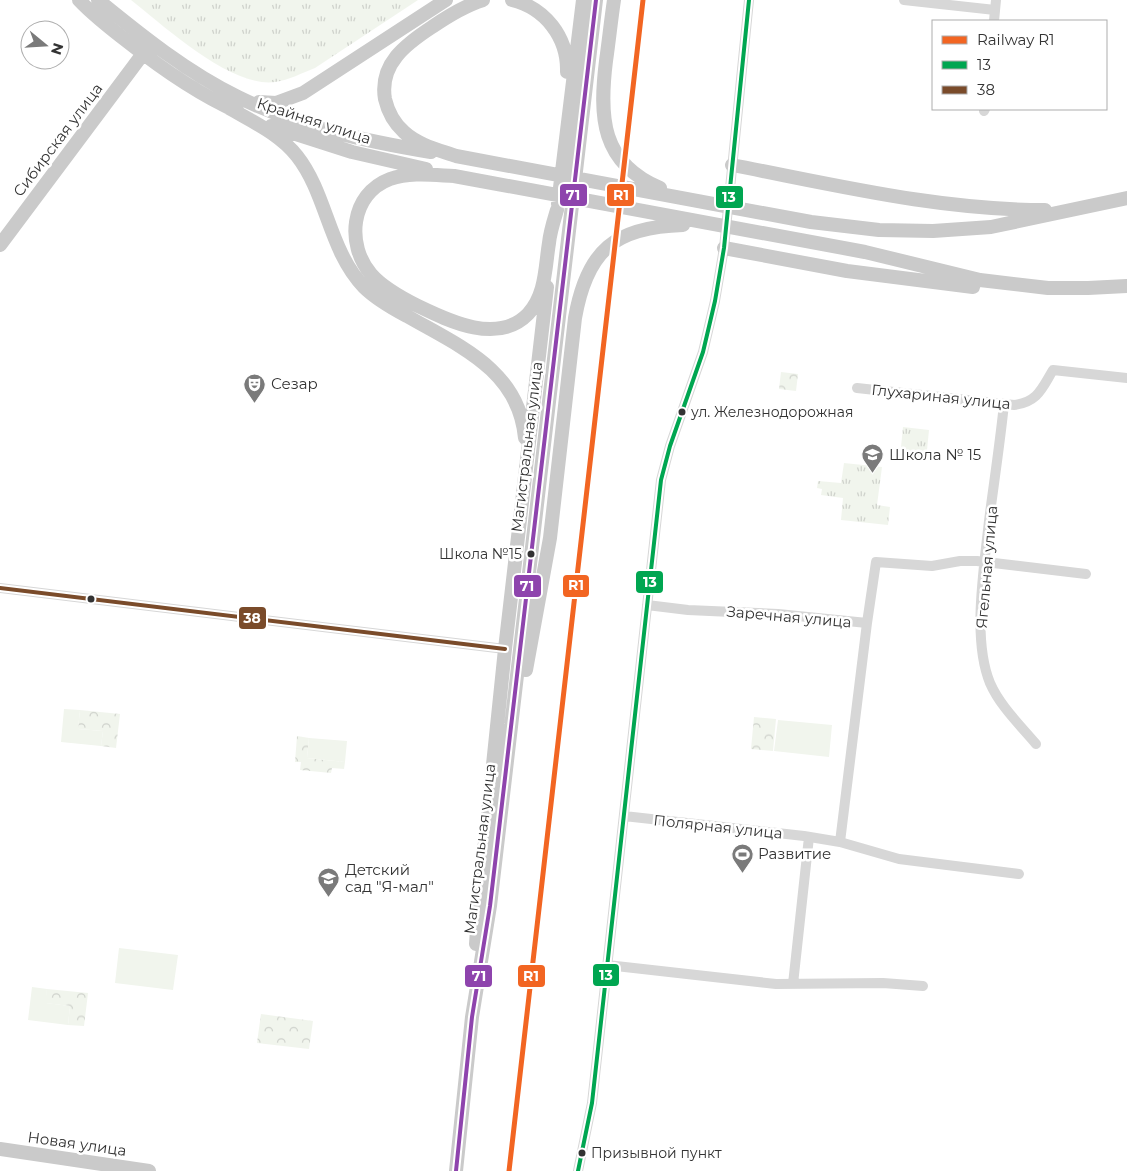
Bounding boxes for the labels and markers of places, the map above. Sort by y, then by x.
theatre icon: Сезар [243,372,267,403]
place label: Сезар [271,374,318,393]
place label: ул. Железнодорожная [690,403,853,421]
marker: ул. Железнодорожная [677,407,687,417]
school or university icon: Школа № 15 [861,443,885,474]
place label: Школа № 15 [889,445,981,464]
place label: Школа №15 [439,545,522,563]
marker: Школа №15 [526,549,536,559]
unlabelled marker [86,594,96,604]
sports icon: Развитие [730,842,754,873]
place label: Развитие [758,844,831,863]
place label: Детский сад "Я-мал" [345,860,434,896]
school or university icon: Детский сад "Я-мал" [317,867,341,898]
place label: Призывной пункт [591,1144,722,1162]
marker: Призывной пункт [577,1148,587,1158]

